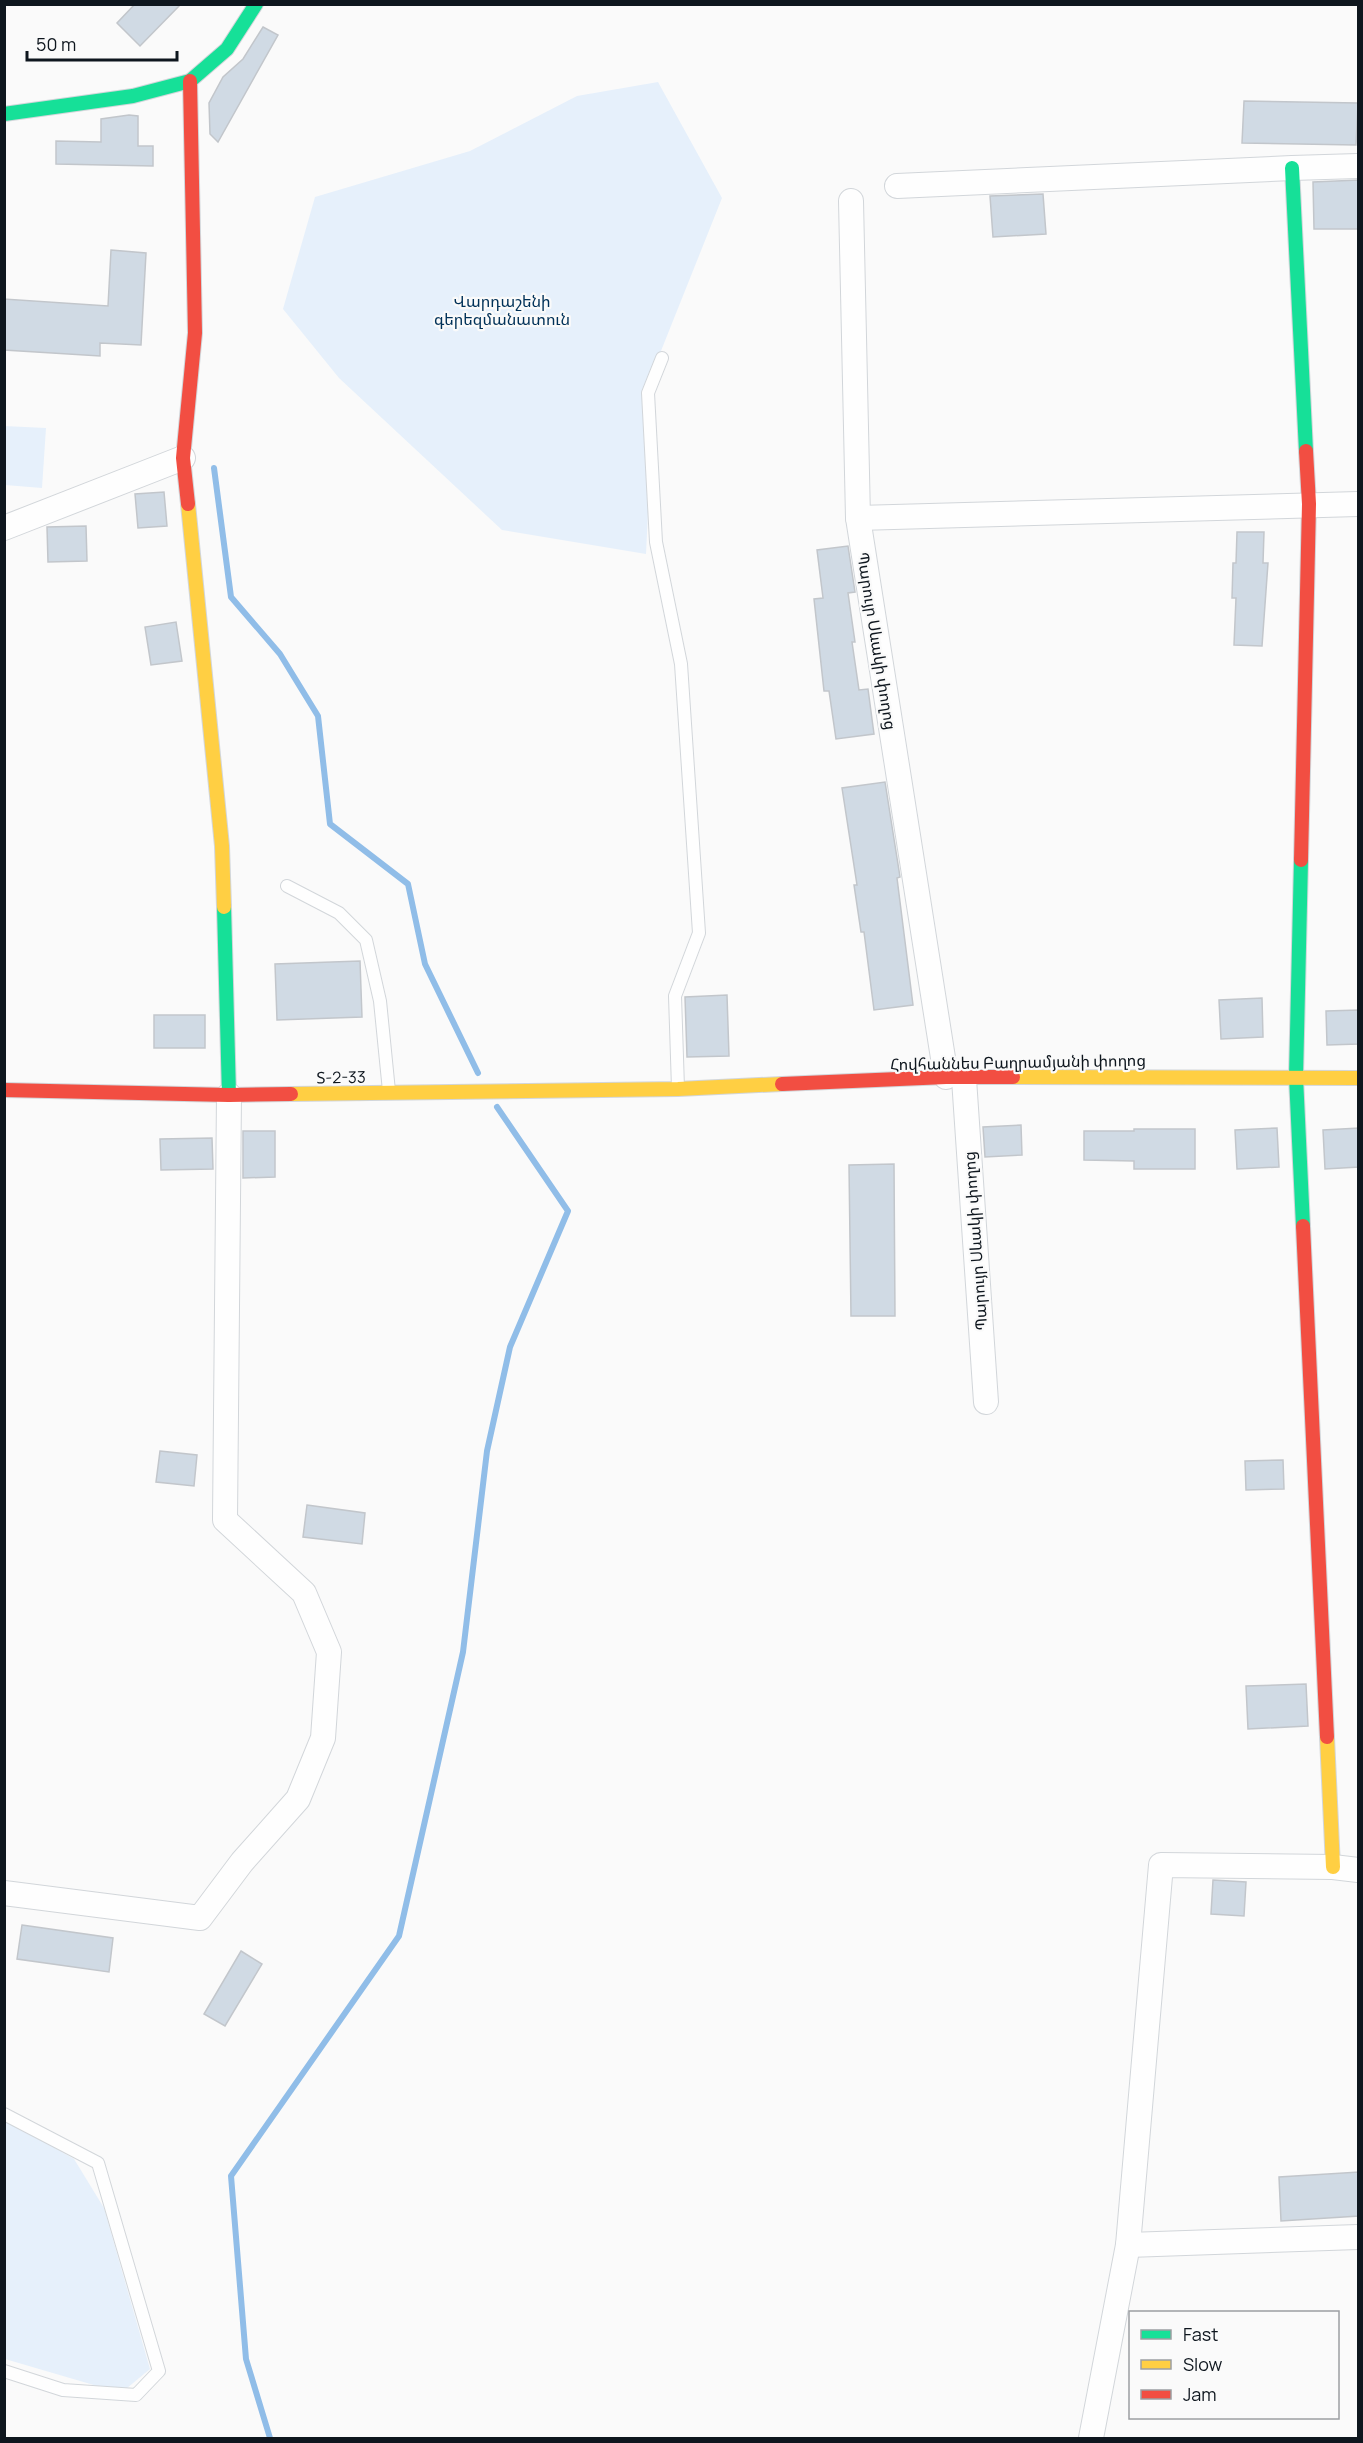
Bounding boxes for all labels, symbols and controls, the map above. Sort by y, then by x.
scale bar [27,24,177,62]
text: 50 m [36,32,76,56]
park label: Վարդաշենի գերեզմանատուն [434,290,570,330]
street label: Պարույր Սևակի փողոց [852,550,902,732]
street label: Հովհաննես Բաղրամյանի փողոց [890,1049,1146,1075]
street label: Տ-2-33 [316,1066,366,1088]
street label: Պարույր Սևակի փողոց [958,1150,992,1332]
legend [1129,2311,1339,2419]
text: Fast [1183,2322,1218,2346]
text: Slow [1183,2352,1223,2376]
text: Jam [1183,2382,1217,2406]

